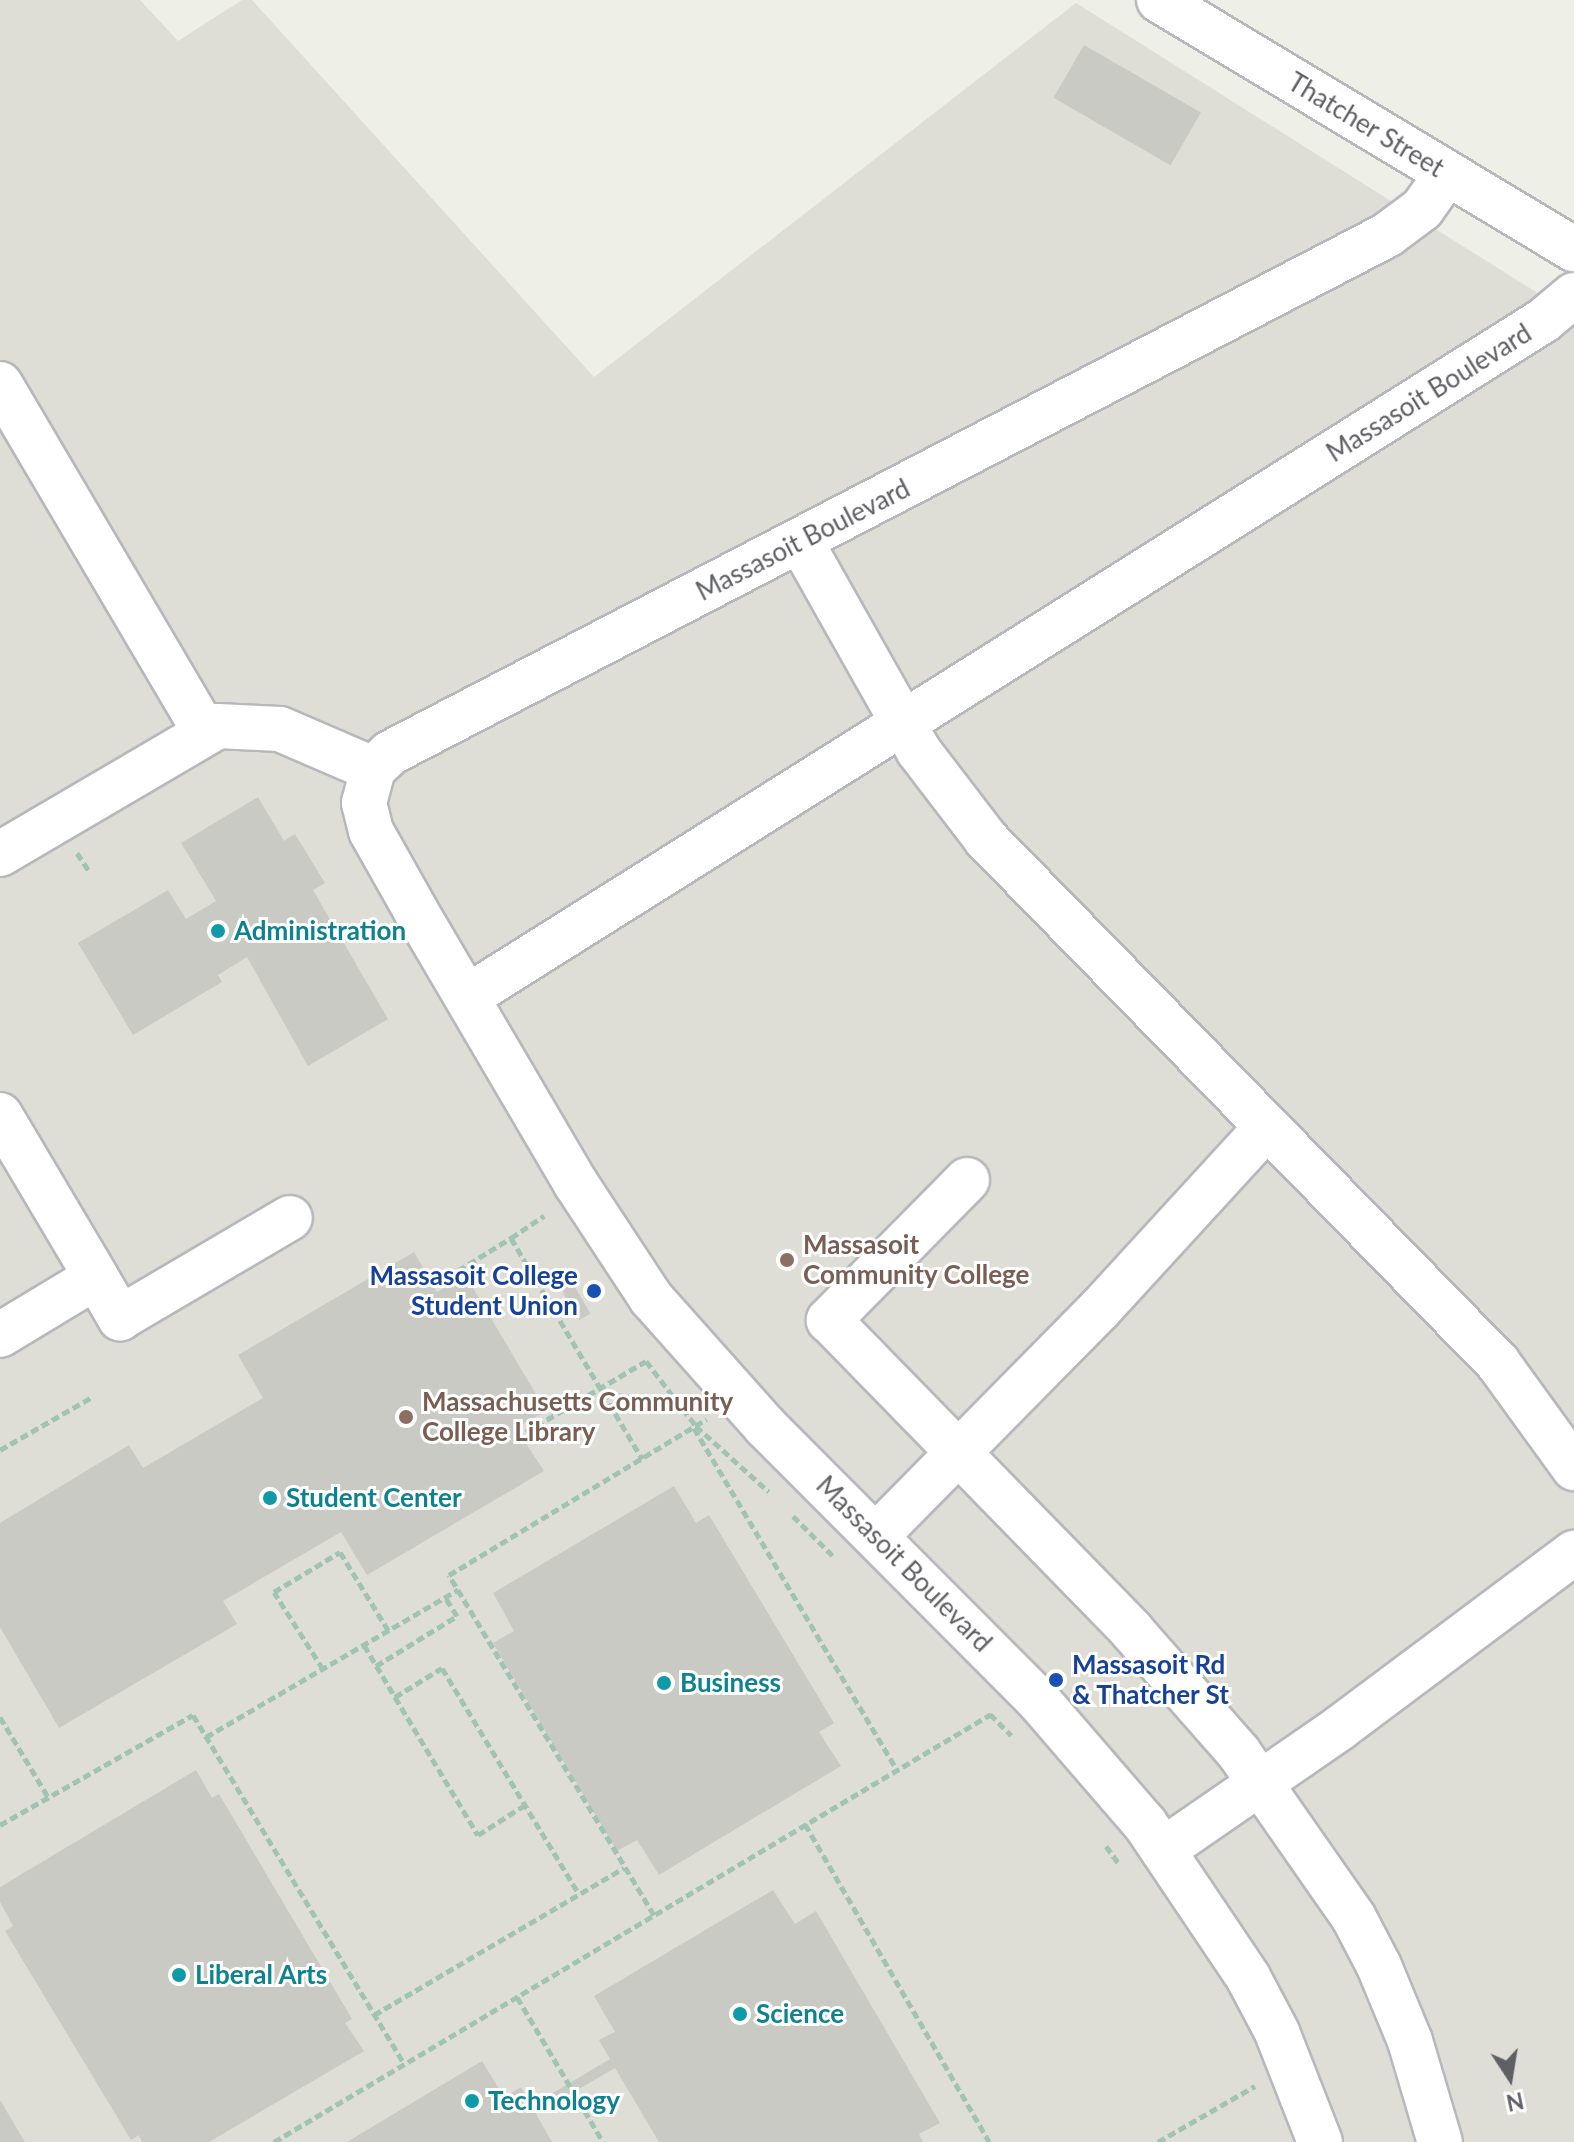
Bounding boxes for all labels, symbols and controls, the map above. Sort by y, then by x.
street label: Thatcher Street [1282,66,1450,184]
street label: Massasoit Boulevard [1321,317,1537,469]
street label: Massasoit Boulevard [691,473,915,607]
place label: Administration [234,915,406,947]
marker: Administration [209,922,227,940]
place label: Massasoit Community College [803,1229,1030,1290]
marker: Massasoit Community College [778,1251,796,1269]
place label: Massasoit College Student Union [370,1260,578,1322]
marker: Massasoit College Student Union [585,1282,603,1300]
place label: Massachusetts Community College Library [422,1386,733,1448]
marker: Massachusetts Community College Library [397,1408,415,1426]
street label: Massasoit Boulevard [810,1470,998,1658]
place label: Student Center [286,1482,462,1514]
marker: Student Center [261,1489,279,1507]
place label: Massasoit Rd & Thatcher St [1072,1649,1230,1710]
place label: Business [680,1667,781,1699]
marker: Massasoit Rd & Thatcher St [1047,1671,1065,1689]
marker: Business [655,1674,673,1692]
place label: Liberal Arts [195,1959,328,1991]
marker: Liberal Arts [170,1966,188,1984]
place label: Science [756,1998,844,2030]
marker: Science [731,2005,749,2023]
north arrow [1470,2038,1550,2118]
place label: Technology [488,2085,620,2117]
text: N [1504,2087,1526,2117]
marker: Technology [463,2092,481,2110]

